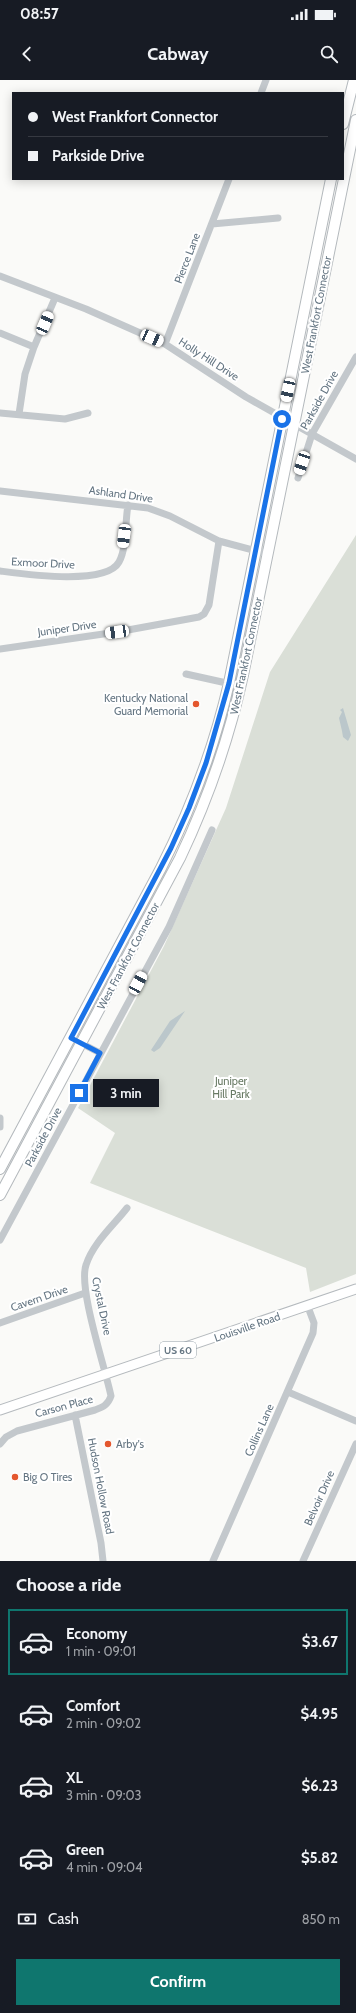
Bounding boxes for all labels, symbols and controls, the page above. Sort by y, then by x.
text: 08:57 [20,5,59,23]
icon: back [16,43,38,65]
text: Cabway [147,43,209,65]
icon: search [318,43,340,65]
text: West Frankfort Connector [52,108,218,126]
text: Parkside Drive [52,147,144,165]
street label: Pierce Lane [171,230,203,285]
street label: West Frankfort Connector [298,255,334,375]
car [35,310,55,336]
car [139,328,165,348]
street label: Holly Hill Drive [176,334,242,384]
street label: Parkside Drive [297,368,341,432]
car [280,377,296,403]
route start [273,410,291,428]
car [293,450,311,476]
street label: Ashland Drive [88,483,154,505]
car [117,523,131,549]
street label: Exmoor Drive [11,554,76,572]
street label: West Frankfort Connector [227,596,265,716]
street label: Juniper Drive [36,617,98,639]
car [104,624,130,640]
place label: Kentucky National Guard Memorial [104,691,188,718]
marker: Kentucky National Guard Memorial [191,699,201,709]
street label: West Frankfort Connector [94,900,162,1012]
car [127,970,149,996]
park label: Juniper Hill Park [212,1074,250,1101]
callout: 3 min [93,1079,159,1107]
route end [70,1084,88,1102]
text: 3 min [110,1085,142,1101]
street label: Parkside Drive [21,1104,65,1169]
street label: Crystal Drive [89,1276,115,1337]
street label: Cavern Drive [9,1282,70,1314]
street label: Louisville Road [212,1309,282,1345]
road number: US 60 [160,1342,196,1358]
street label: Carson Place [33,1391,95,1420]
street label: Collins Lane [241,1401,277,1458]
street label: Hudson Hollow Road [85,1437,117,1535]
place label: Arby's [116,1437,145,1451]
marker: Arby's [103,1439,113,1449]
street label: Belvoir Drive [301,1468,338,1528]
place label: Big O Tires [23,1470,73,1484]
marker: Big O Tires [10,1472,20,1482]
text: Choose a ride [16,1574,121,1596]
icon: car [18,1624,54,1660]
text: Economy [66,1625,127,1643]
text: $3.67 [302,1633,338,1651]
text: 1 min · 09:01 [66,1643,136,1659]
icon: car [18,1696,54,1732]
text: Comfort [66,1697,120,1715]
text: $4.95 [300,1705,338,1723]
text: 2 min · 09:02 [66,1715,141,1731]
icon: car [18,1768,54,1804]
text: XL [66,1769,83,1787]
text: $6.23 [302,1777,338,1795]
text: 3 min · 09:03 [66,1787,142,1803]
icon: car [18,1840,54,1876]
text: Green [66,1841,104,1859]
text: $5.82 [301,1849,338,1867]
text: 4 min · 09:04 [66,1859,143,1875]
icon: cash [16,1908,38,1930]
text: Cash [48,1910,79,1928]
text: 850 m [302,1911,340,1927]
button: Confirm [16,1959,340,2005]

